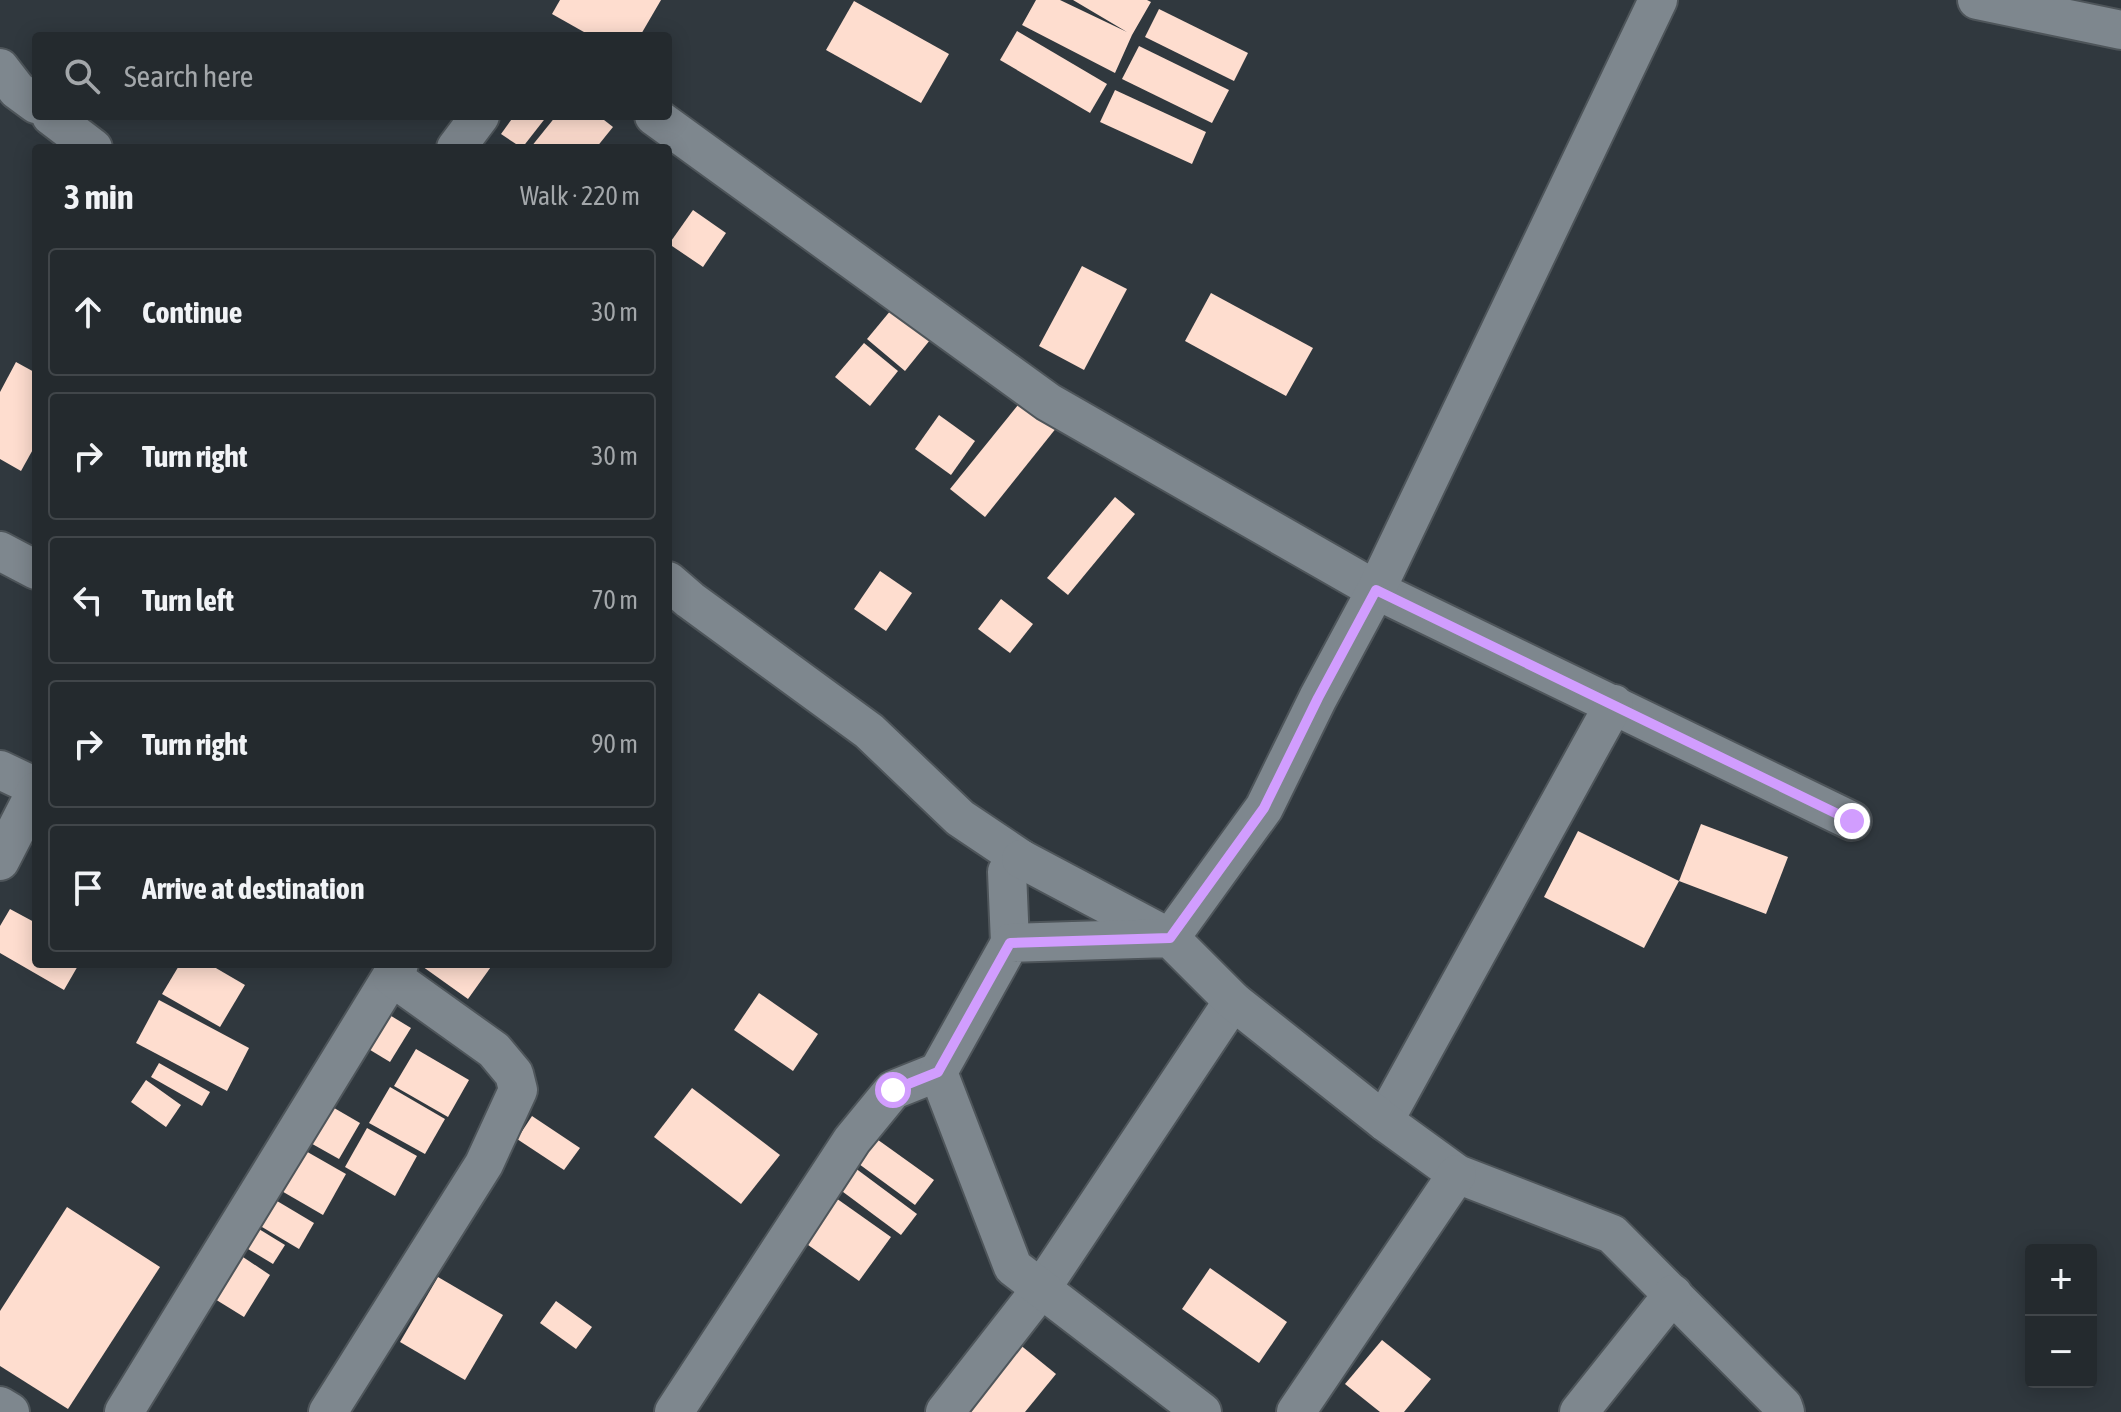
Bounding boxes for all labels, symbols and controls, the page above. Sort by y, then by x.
search box [32,32,672,120]
icon: search [60,54,104,98]
text: Search here [124,59,253,93]
text: 3 min [64,177,133,216]
text: Walk · 220 m [520,181,640,211]
icon: ahead [66,290,110,334]
text: Continue [142,295,242,329]
text: 30 m [591,297,638,327]
icon: right [66,434,110,478]
text: Turn right [142,439,248,473]
text: 30 m [591,441,638,471]
icon: left [66,578,110,622]
text: Turn left [142,583,234,617]
text: 70 m [591,585,638,615]
icon: right [66,722,110,766]
text: Turn right [142,727,248,761]
text: 90 m [591,729,638,759]
route end [1834,803,1870,839]
icon: arrive [66,866,110,910]
text: Arrive at destination [142,871,364,905]
route start [875,1072,911,1108]
map controls [2025,1244,2097,1388]
button: + [2025,1244,2097,1316]
button: − [2025,1316,2097,1388]

